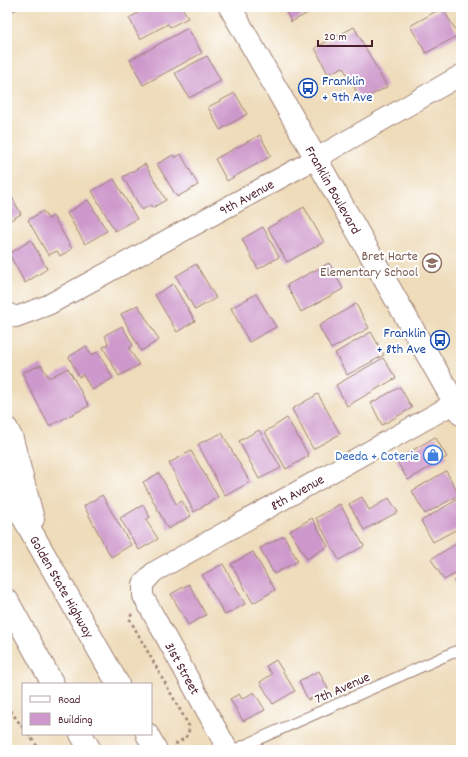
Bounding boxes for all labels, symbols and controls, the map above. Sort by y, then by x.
scale bar [318,22,372,48]
text: 20 m [324,29,347,46]
place label: Franklin + 9th Ave [322,72,372,108]
bus stop icon: Franklin + 9th Ave [297,77,319,99]
street label: Franklin Boulevard [299,143,365,238]
street label: 9th Avenue [216,175,278,221]
place label: Bret Harte Elementary School [320,247,419,283]
school or university icon: Bret Harte Elementary School [421,252,443,274]
place label: Franklin + 8th Ave [376,324,426,360]
bus stop icon: Franklin + 8th Ave [429,329,451,351]
shop icon: Deeda + Coterie [422,444,444,466]
place label: Deeda + Coterie [335,447,419,467]
street label: 8th Avenue [267,470,328,517]
street label: Golden State Highway [23,532,98,643]
street label: 31st Street [159,639,204,699]
street label: 7th Avenue [312,668,374,710]
legend [22,683,152,735]
text: Road [58,692,80,709]
text: Building [58,712,93,729]

